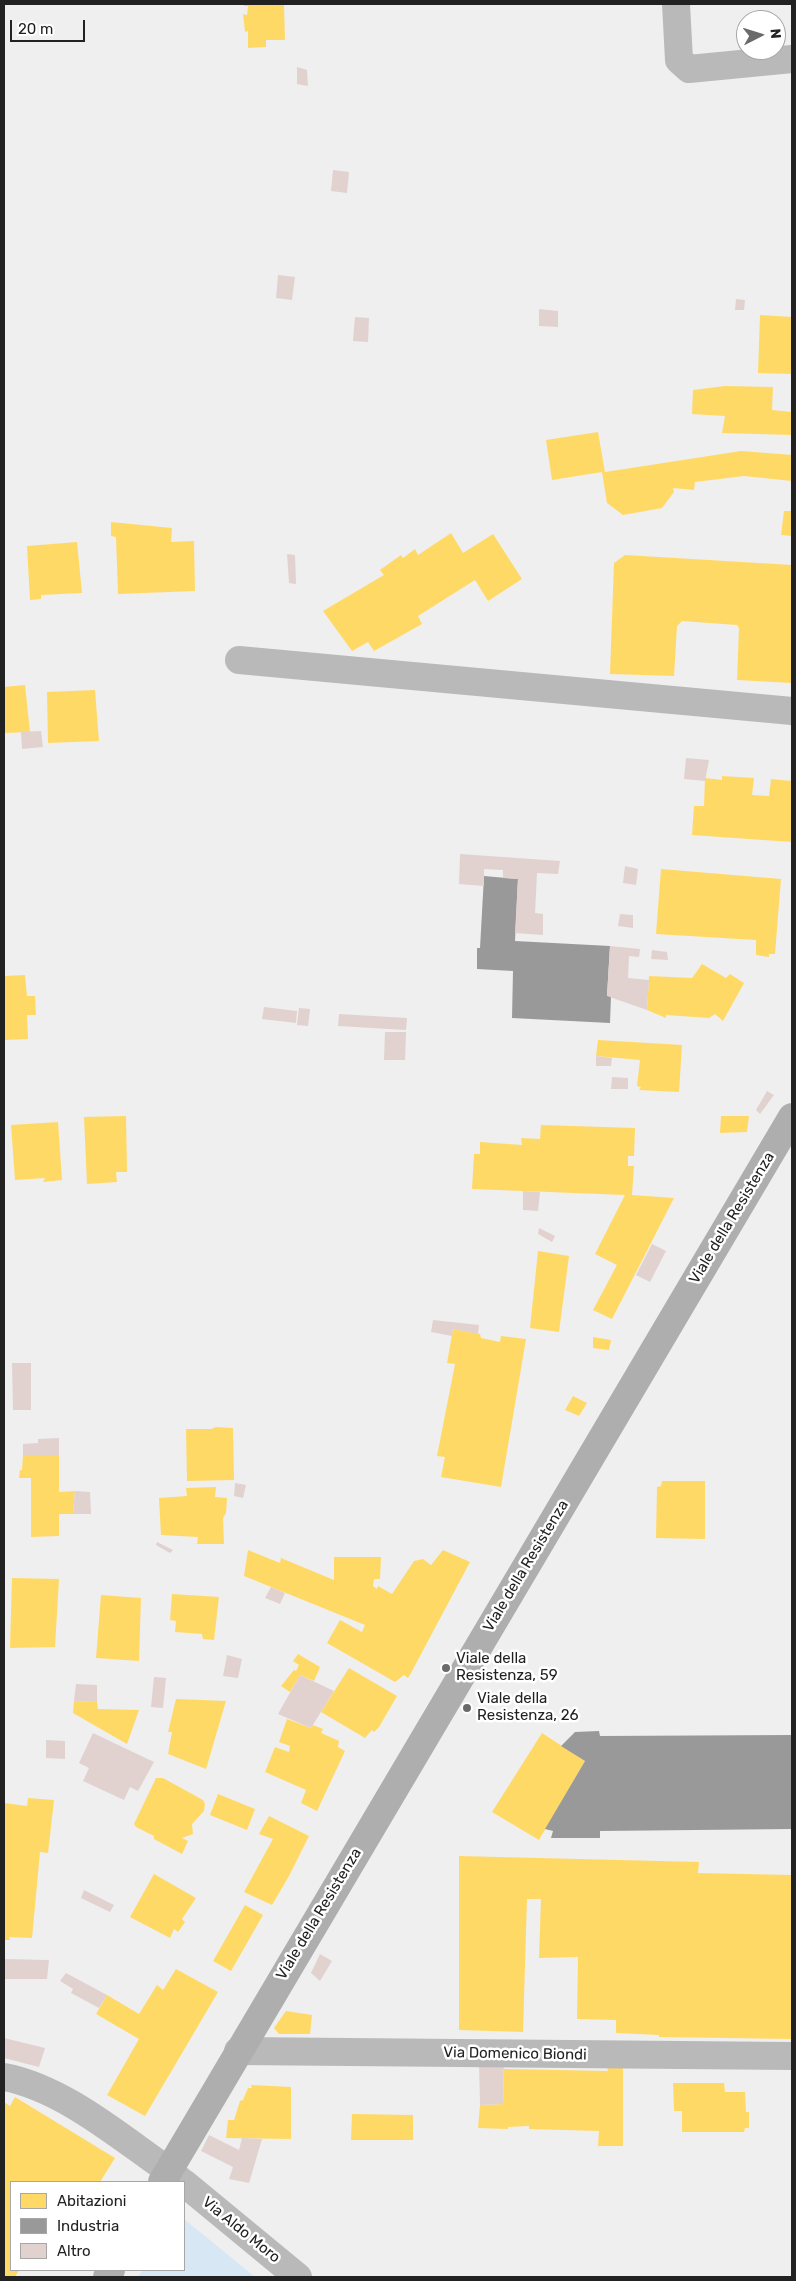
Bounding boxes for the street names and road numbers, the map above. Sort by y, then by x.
street label: Viale della Resistenza [686,1149,778,1287]
street label: Viale della Resistenza [480,1497,572,1635]
street label: Viale della Resistenza [273,1845,365,1983]
street label: Via Domenico Biondi [443,2044,587,2064]
street label: Via Aldo Moro [198,2193,284,2267]

